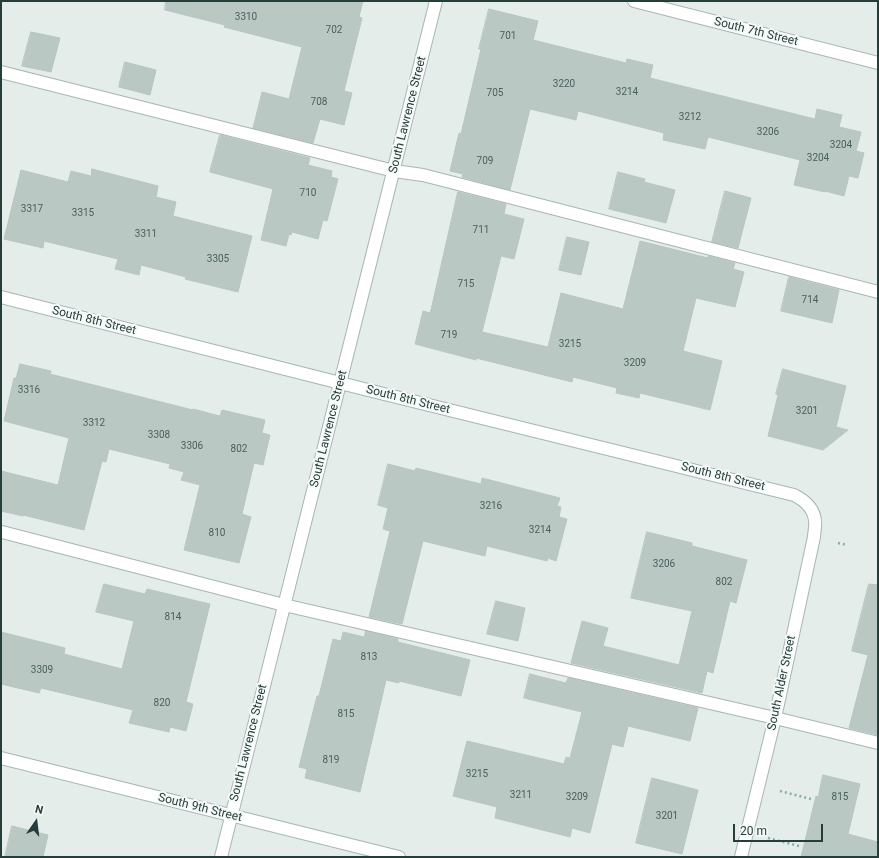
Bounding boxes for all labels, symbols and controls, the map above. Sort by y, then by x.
house number: 3310 [235,11,257,23]
street label: South 7th Street [713,15,799,49]
house number: 702 [326,24,342,36]
house number: 701 [500,30,516,42]
street label: South Lawrence Street [386,55,430,175]
house number: 3220 [553,78,575,90]
house number: 3214 [616,86,638,98]
house number: 705 [487,87,503,99]
house number: 708 [311,96,327,108]
house number: 3212 [679,111,701,123]
house number: 3206 [757,126,779,138]
house number: 3204 [830,139,852,151]
house number: 3204 [807,152,829,164]
house number: 709 [477,155,493,167]
house number: 710 [300,187,316,199]
house number: 3317 [21,203,43,215]
house number: 3315 [72,207,94,219]
house number: 711 [473,224,489,236]
house number: 3311 [135,228,157,240]
house number: 3305 [207,253,229,265]
house number: 715 [458,278,474,290]
house number: 714 [802,294,818,306]
street label: South 8th Street [51,304,137,338]
house number: 719 [441,329,457,341]
house number: 3215 [559,338,581,350]
house number: 3209 [624,357,646,369]
street label: South Lawrence Street [307,369,351,489]
street label: South 8th Street [365,383,451,417]
house number: 3316 [18,384,40,396]
house number: 3201 [796,405,818,417]
house number: 3312 [83,417,105,429]
house number: 3308 [148,429,170,441]
house number: 3306 [181,440,203,452]
house number: 802 [231,443,247,455]
street label: South 8th Street [680,460,766,494]
house number: 3216 [480,500,502,512]
house number: 3214 [529,524,551,536]
house number: 810 [209,527,225,539]
house number: 3206 [653,558,675,570]
house number: 802 [716,576,732,588]
house number: 814 [165,611,181,623]
street label: South Alder Street [765,634,799,732]
house number: 813 [361,651,377,663]
house number: 3309 [31,664,53,676]
street label: South Lawrence Street [227,683,271,803]
house number: 820 [154,697,170,709]
house number: 815 [338,708,354,720]
house number: 819 [323,754,339,766]
house number: 3215 [466,768,488,780]
house number: 3211 [510,789,532,801]
street label: South 9th Street [157,791,243,825]
house number: 3209 [566,791,588,803]
house number: 815 [832,791,848,803]
north arrow [16,802,56,842]
text: N [34,803,44,817]
house number: 3201 [656,810,678,822]
scale bar [735,816,825,842]
text: 20 m [740,824,767,838]

